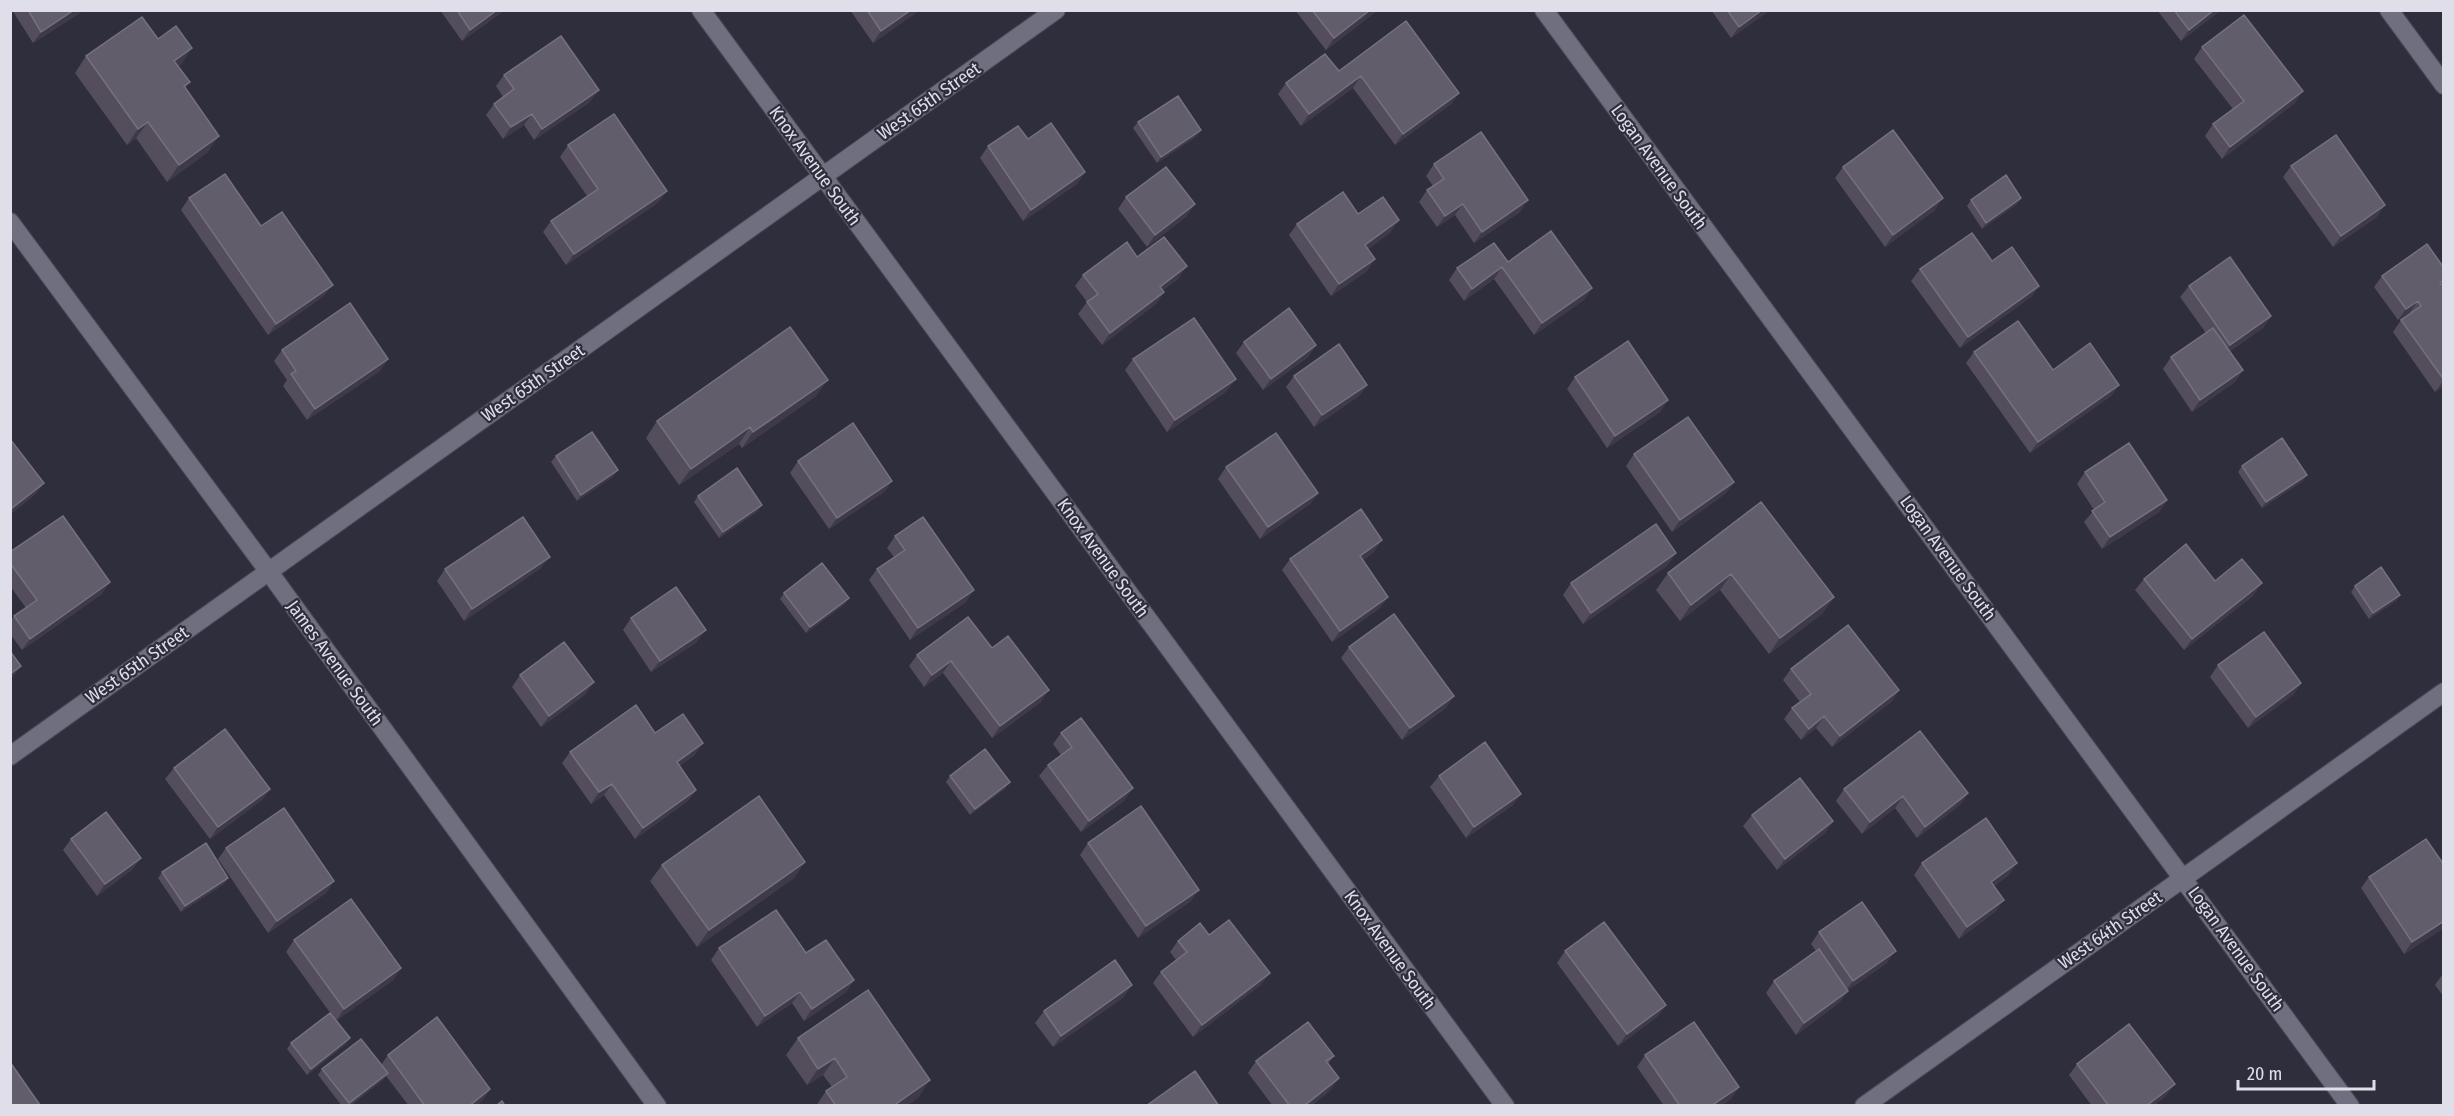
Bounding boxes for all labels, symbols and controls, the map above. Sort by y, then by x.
street label: West 65th Street [873,57,985,145]
street label: Logan Avenue South [1606,100,1712,234]
street label: Knox Avenue South [764,102,866,230]
street label: West 65th Street [477,339,589,427]
street label: Logan Avenue South [1895,491,2001,625]
street label: Knox Avenue South [1052,494,1154,622]
street label: James Avenue South [282,596,388,730]
street label: West 65th Street [81,621,193,709]
street label: Logan Avenue South [2183,882,2289,1016]
street label: Knox Avenue South [1339,886,1441,1014]
street label: West 64th Street [2054,886,2166,974]
scale bar [2238,1053,2374,1091]
text: 20 m [2247,1063,2282,1085]

